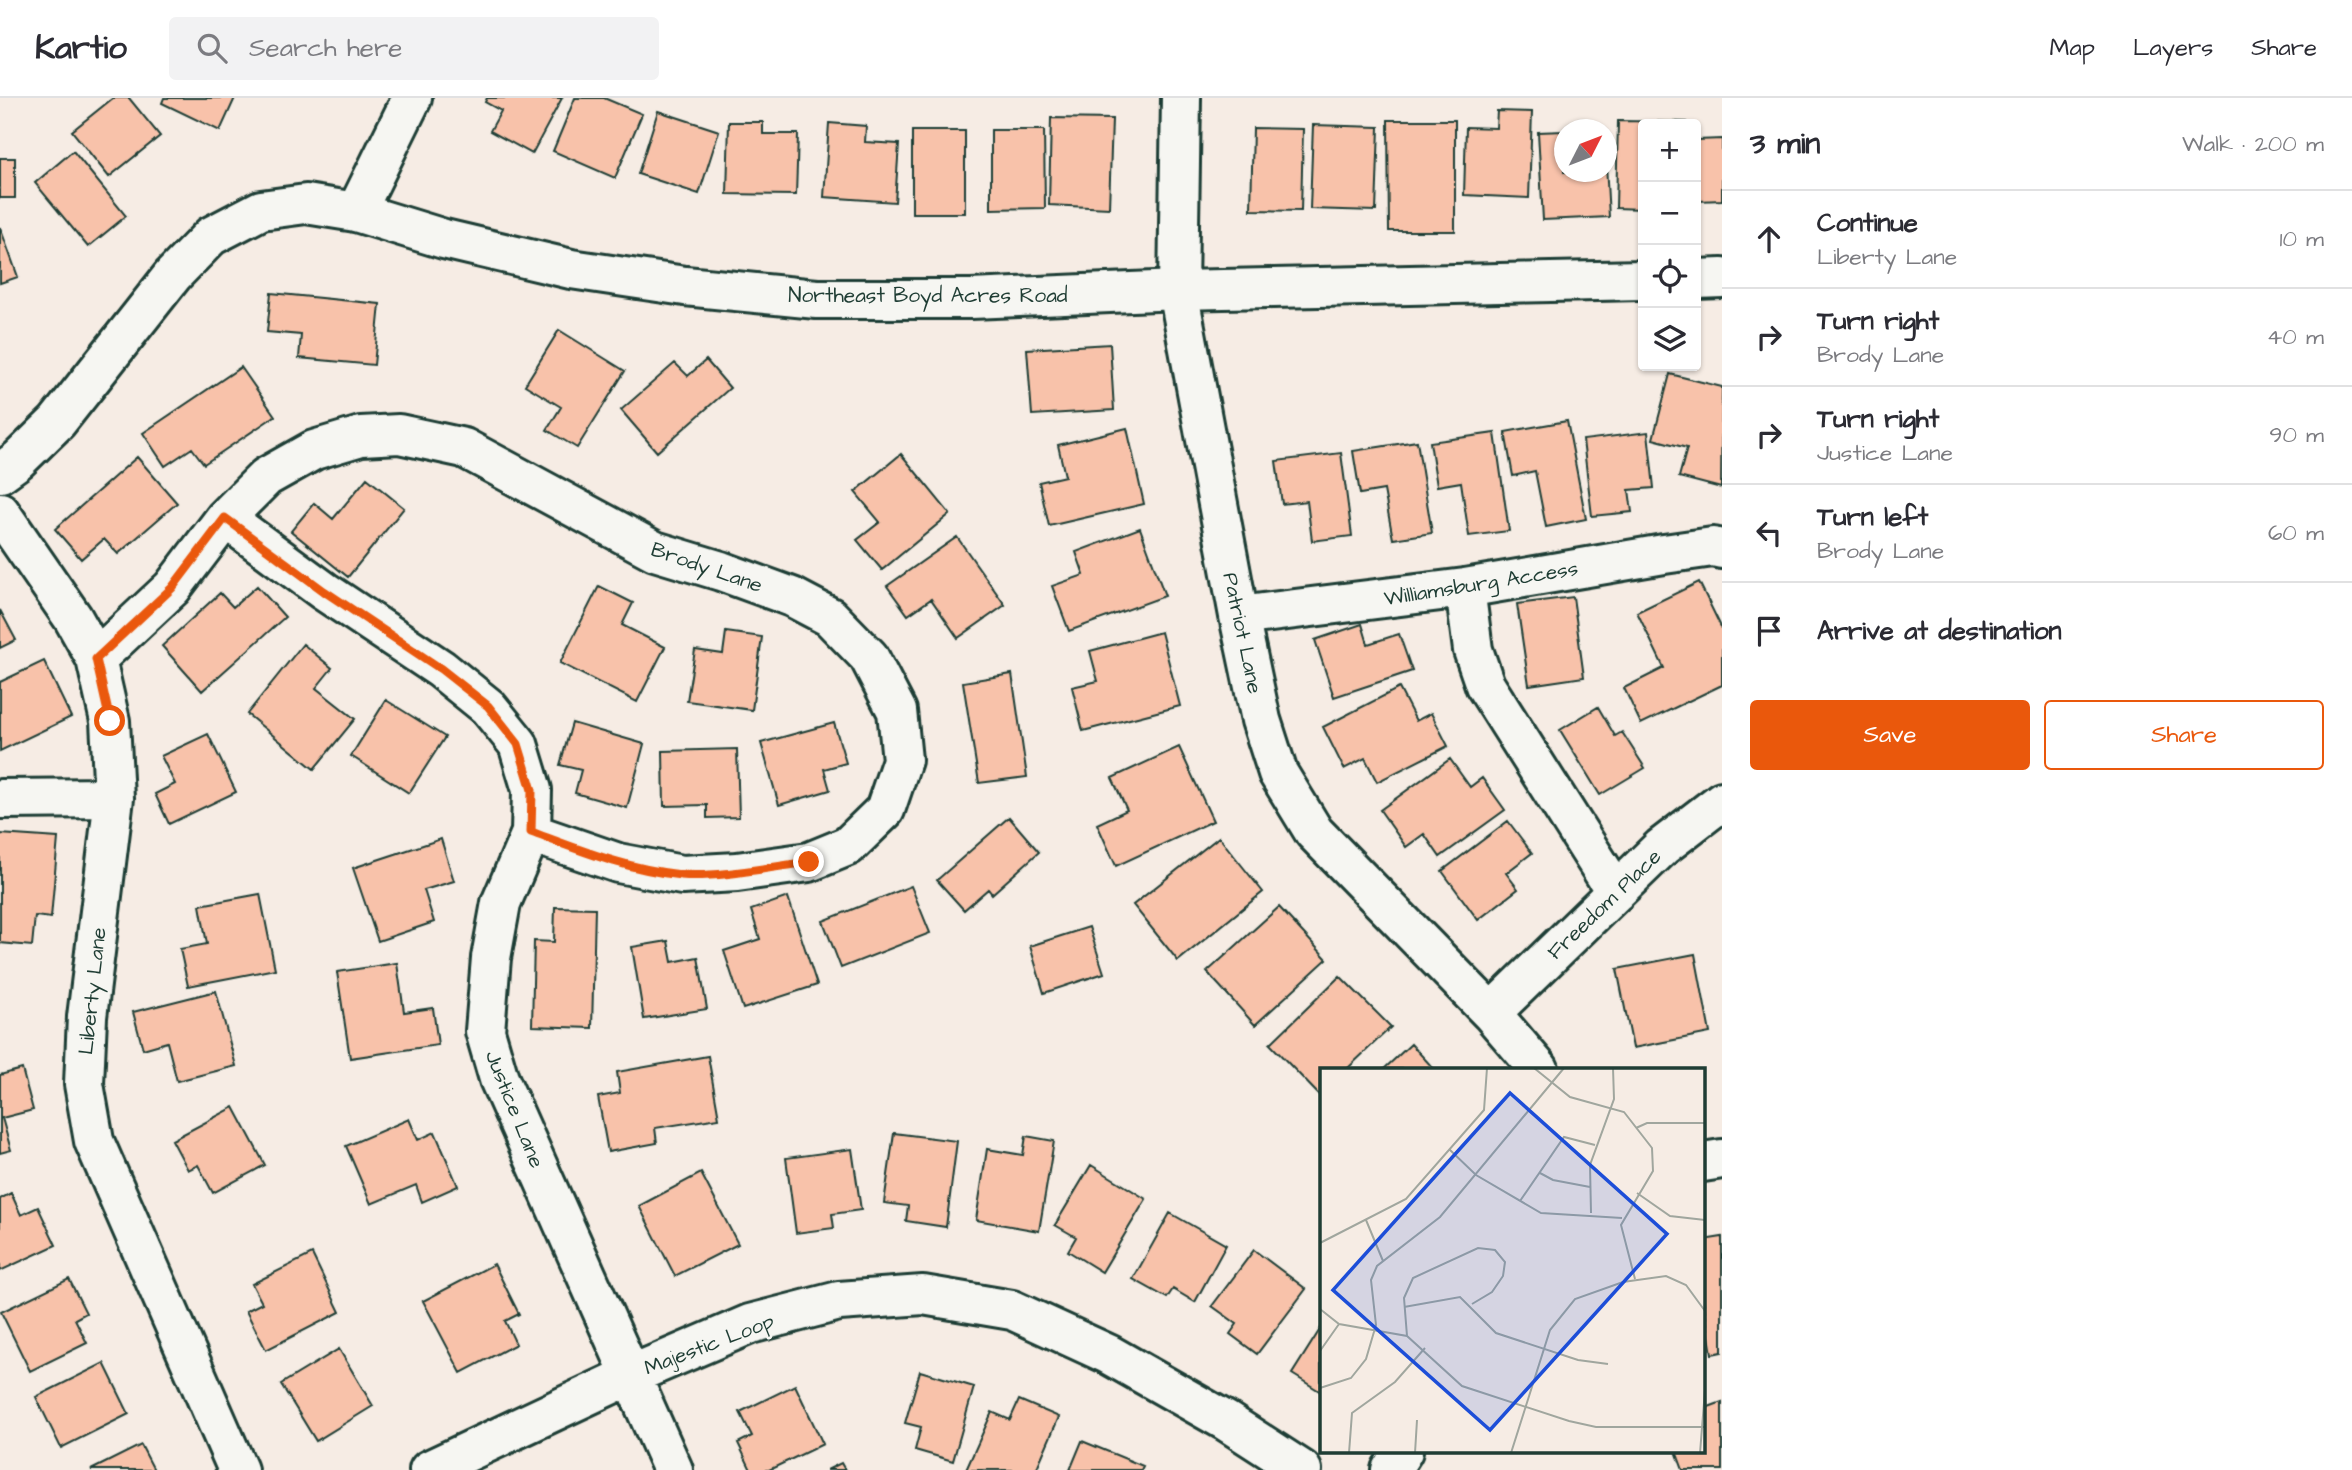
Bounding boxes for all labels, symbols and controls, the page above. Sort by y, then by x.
search box [169,17,659,80]
text: Kartio [35,25,127,71]
icon: search [193,29,231,67]
text: Search here [249,30,402,66]
text: Map [2050,31,2095,65]
text: Layers [2133,31,2213,65]
text: Share [2251,31,2317,65]
north arrow [1554,119,1617,182]
map controls [1638,119,1701,371]
button: + [1638,119,1701,182]
text: 3 min [1750,123,1820,165]
text: Walk · 200 m [2182,128,2324,160]
button: − [1638,182,1701,245]
text: Continue [1817,205,1918,241]
icon: ahead [1750,220,1788,258]
text: 10 m [2279,223,2324,255]
text: Liberty Lane [1817,241,1957,273]
button: locate [1638,245,1701,308]
street label: Northeast Boyd Acres Road [788,281,1068,312]
text: Turn right [1817,303,1939,339]
button: layers [1638,308,1701,371]
icon: right [1750,318,1788,356]
text: 40 m [2267,321,2324,353]
text: Brody Lane [1817,339,1944,371]
text: Turn right [1817,401,1939,437]
icon: right [1750,416,1788,454]
text: 90 m [2269,419,2324,451]
text: Justice Lane [1817,437,1953,469]
text: Turn left [1817,499,1928,535]
icon: left [1750,514,1788,552]
text: 60 m [2268,517,2324,549]
street label: Brody Lane [647,535,766,602]
text: Brody Lane [1817,535,1944,567]
street label: Williamsburg Access [1382,554,1580,615]
street label: Patriot Lane [1216,570,1269,696]
icon: arrive [1750,612,1788,650]
text: Arrive at destination [1817,613,2062,649]
button: Save [1750,700,2030,770]
button: Share [2044,700,2324,770]
route start [94,705,125,736]
street label: Freedom Place [1541,842,1668,966]
route end [793,846,824,877]
street label: Liberty Lane [71,926,116,1056]
street label: Justice Lane [478,1046,551,1172]
inset map [1320,1068,1704,1452]
street label: Majestic Loop [640,1306,779,1383]

